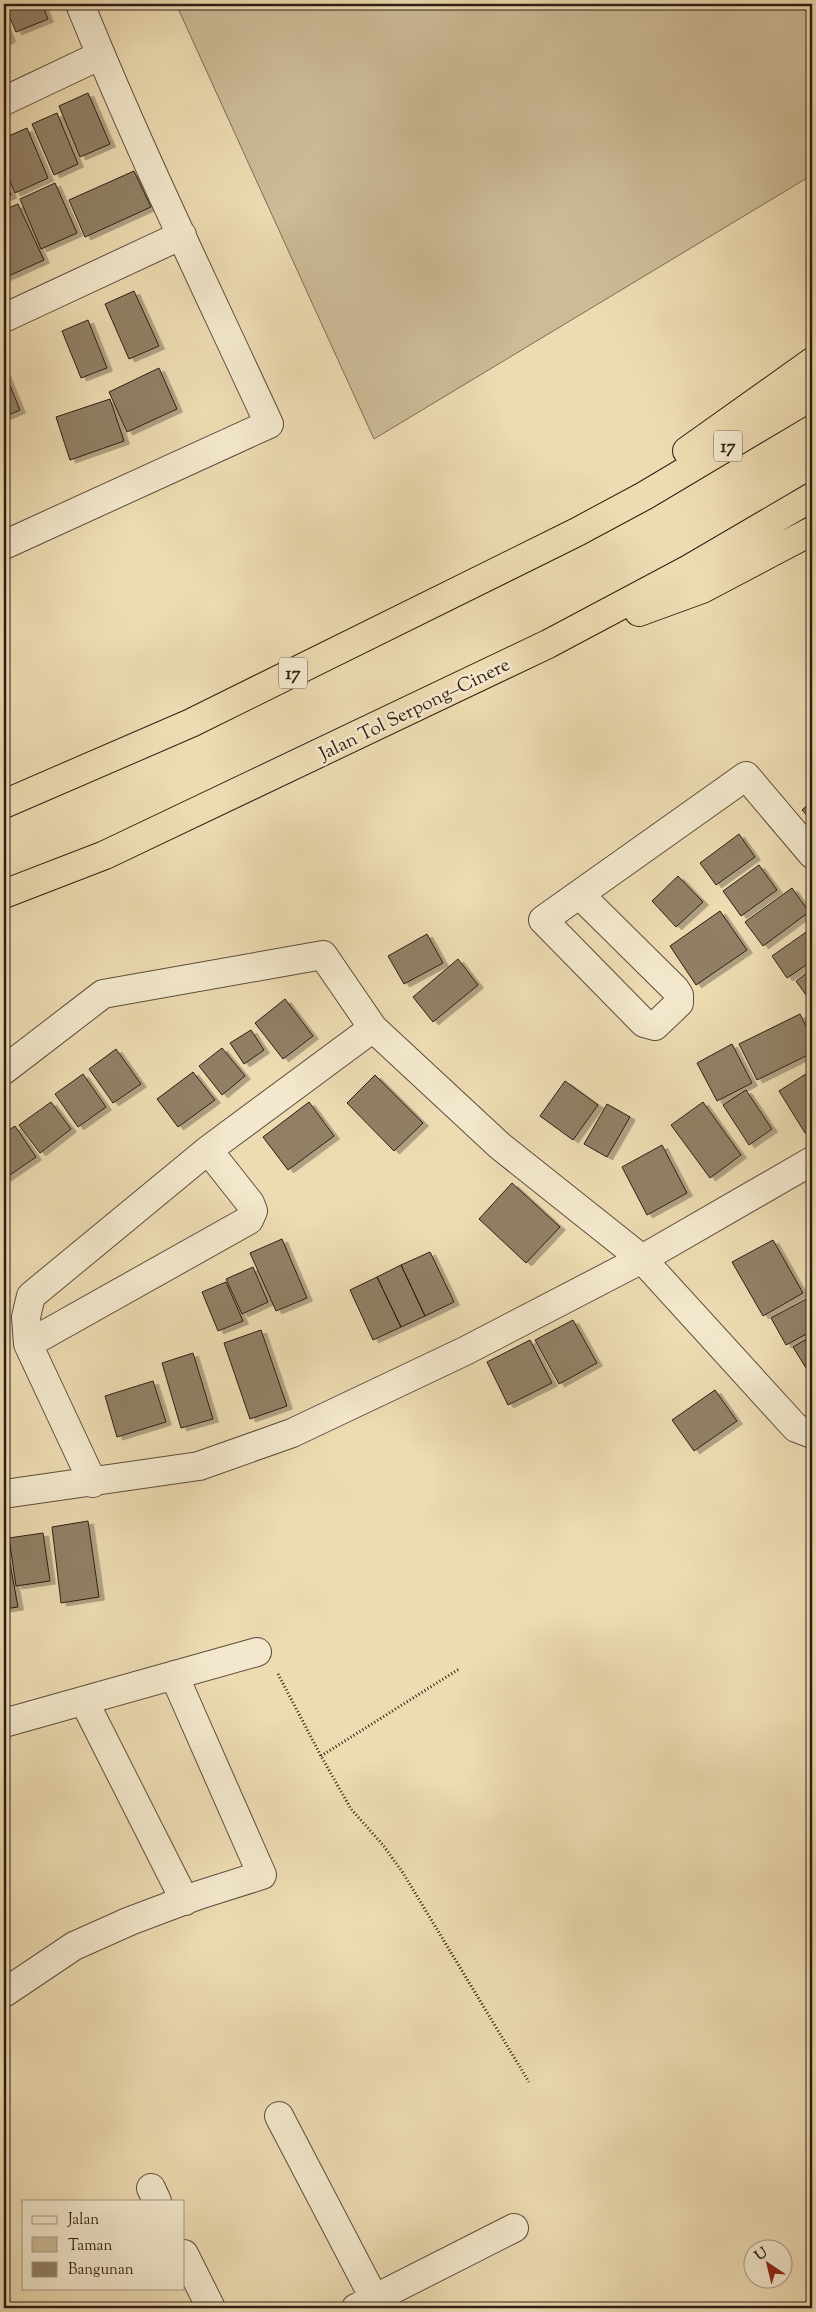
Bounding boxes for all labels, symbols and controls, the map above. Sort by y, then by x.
road number: 17 [714,431,742,462]
street label: Jalan Tol Serpong–Cinere [314,652,515,769]
road number: 17 [279,658,307,688]
legend [22,2200,185,2290]
text: Jalan [67,2210,99,2231]
text: Taman [68,2236,112,2257]
north arrow [744,2240,794,2290]
text: U [751,2243,773,2266]
text: Bangunan [68,2260,134,2281]

